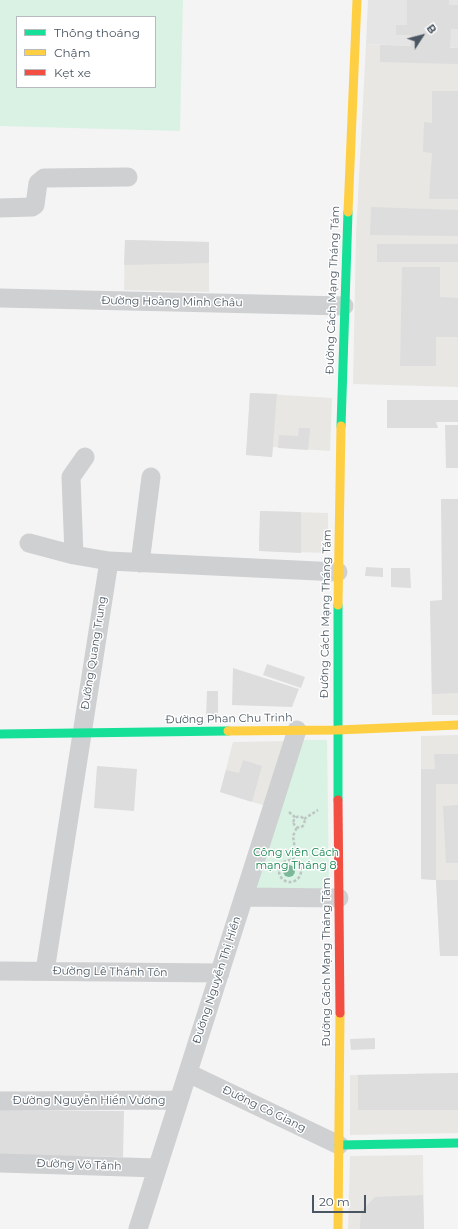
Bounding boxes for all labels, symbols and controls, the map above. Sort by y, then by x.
legend [16,16,156,88]
north arrow [402,16,442,56]
text: B [424,21,440,36]
text: Thông thoáng [54,25,140,40]
text: Chậm [54,45,90,60]
text: Kẹt xe [54,65,91,80]
street label: Đường Cách Mạng Tháng Tám [323,205,343,375]
street label: Đường Hoàng Minh Châu [101,294,243,310]
street label: Đường Cách Mạng Tháng Tám [318,529,334,699]
street label: Đường Quang Trung [78,595,110,711]
street label: Đường Phan Chu Trinh [165,711,293,727]
park label: Công viên Cách mạng Tháng 8 [253,846,339,872]
street label: Đường Cách Mạng Tháng Tám [320,878,334,1046]
street label: Đường Nguyễn Thị Hiền [190,915,244,1045]
street label: Đường Lê Thánh Tôn [52,964,168,980]
street label: Đường Cô Giang [220,1083,308,1135]
street label: Đường Nguyễn Hiền Vương [12,1094,166,1108]
street label: Đường Võ Tánh [36,1157,122,1173]
scale bar [314,1187,368,1213]
text: 20 m [319,1194,350,1209]

